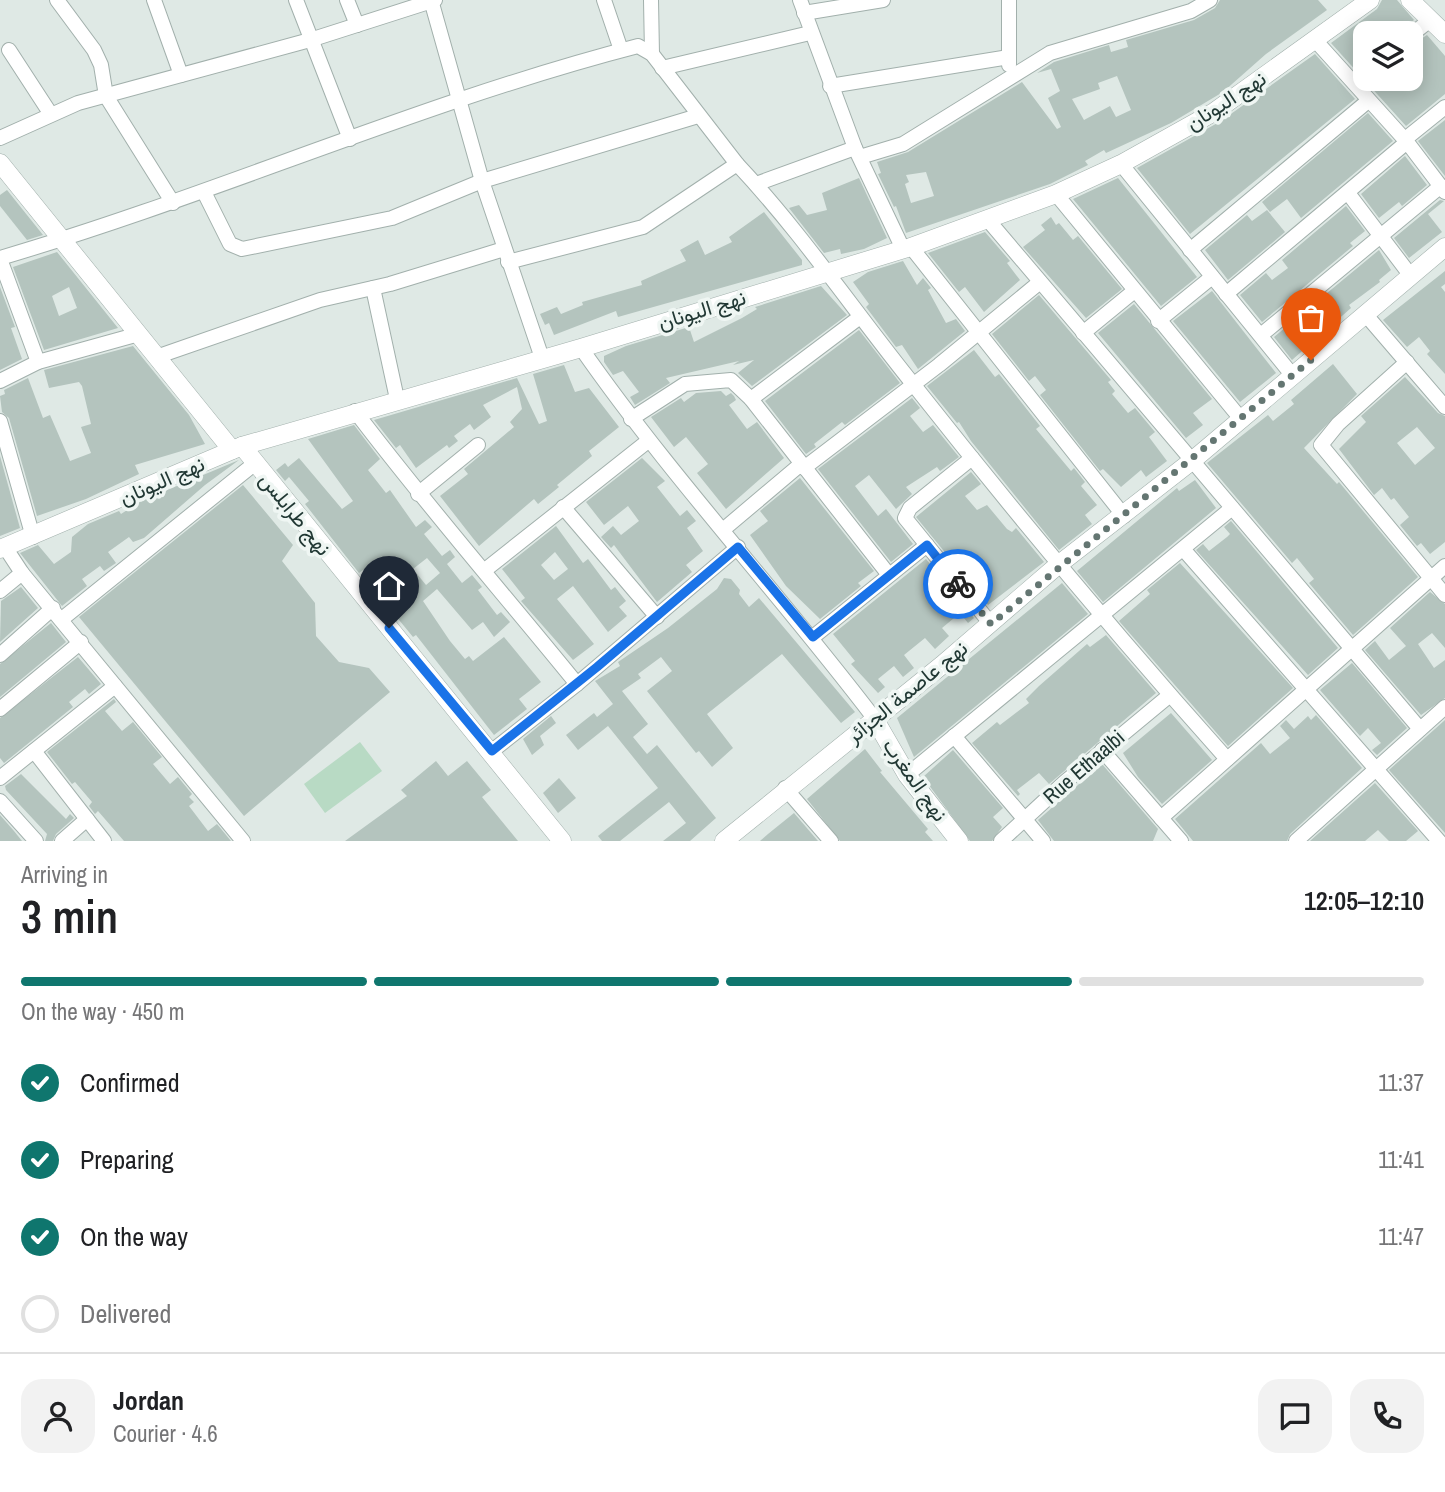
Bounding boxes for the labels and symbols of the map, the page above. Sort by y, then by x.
street label: نهج اليونان [1180,64,1272,137]
street label: نهج اليونان [654,282,749,337]
pin [1281,288,1341,360]
street label: نهج اليونان [115,449,209,512]
street label: نهج طرابلس [253,466,338,562]
courier [923,549,993,619]
pin [359,556,419,628]
street label: نهج عاصمة الجزائر [839,634,974,750]
street label: Rue Ethaalbi [1037,723,1131,810]
street label: نهج المغرب [876,732,955,827]

